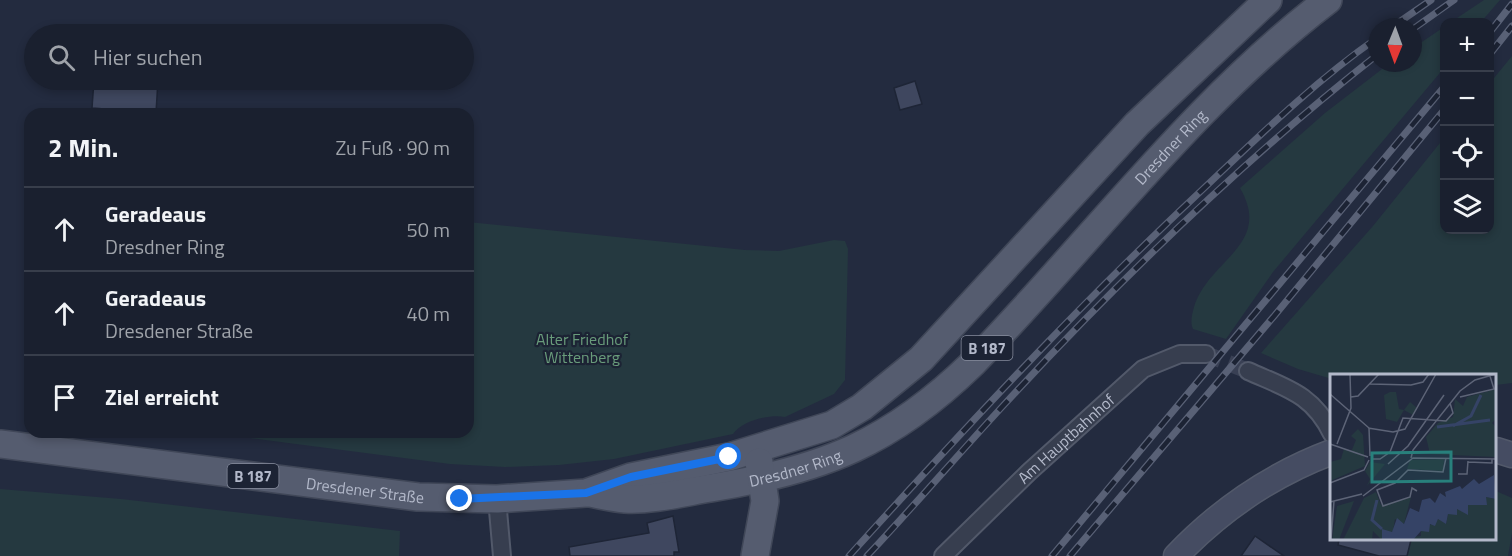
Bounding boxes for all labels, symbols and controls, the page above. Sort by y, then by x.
north arrow [1368,18,1422,72]
map controls [1440,18,1494,234]
button: + [1440,18,1494,72]
search box [24,24,474,90]
text: Hier suchen [93,40,202,74]
icon: search [45,41,78,74]
button: − [1440,72,1494,126]
street label: Dresdner Ring [1129,104,1212,190]
button: locate [1440,126,1494,180]
text: 2 Min. [48,128,118,167]
text: Zu Fuß · 90 m [336,132,450,163]
button: layers [1440,180,1494,234]
text: Geradeaus [105,197,206,231]
icon: ahead [48,213,81,246]
text: 50 m [406,214,450,245]
text: Dresdner Ring [105,231,224,262]
text: Geradeaus [105,281,206,315]
icon: ahead [48,297,81,330]
text: 40 m [406,298,450,329]
text: Dresdener Straße [105,315,253,346]
park label: Alter Friedhof Wittenberg [536,327,629,369]
road number: B 187 [962,336,1012,360]
inset map [1330,374,1497,541]
text: Ziel erreicht [105,380,219,414]
icon: arrive [48,381,81,414]
street label: Am Hauptbahnhof [1012,388,1120,489]
route start [715,443,741,469]
street label: Dresdner Ring [747,443,845,493]
road number: B 187 [228,464,278,488]
street label: Dresdener Straße [305,471,424,509]
route end [446,485,472,511]

